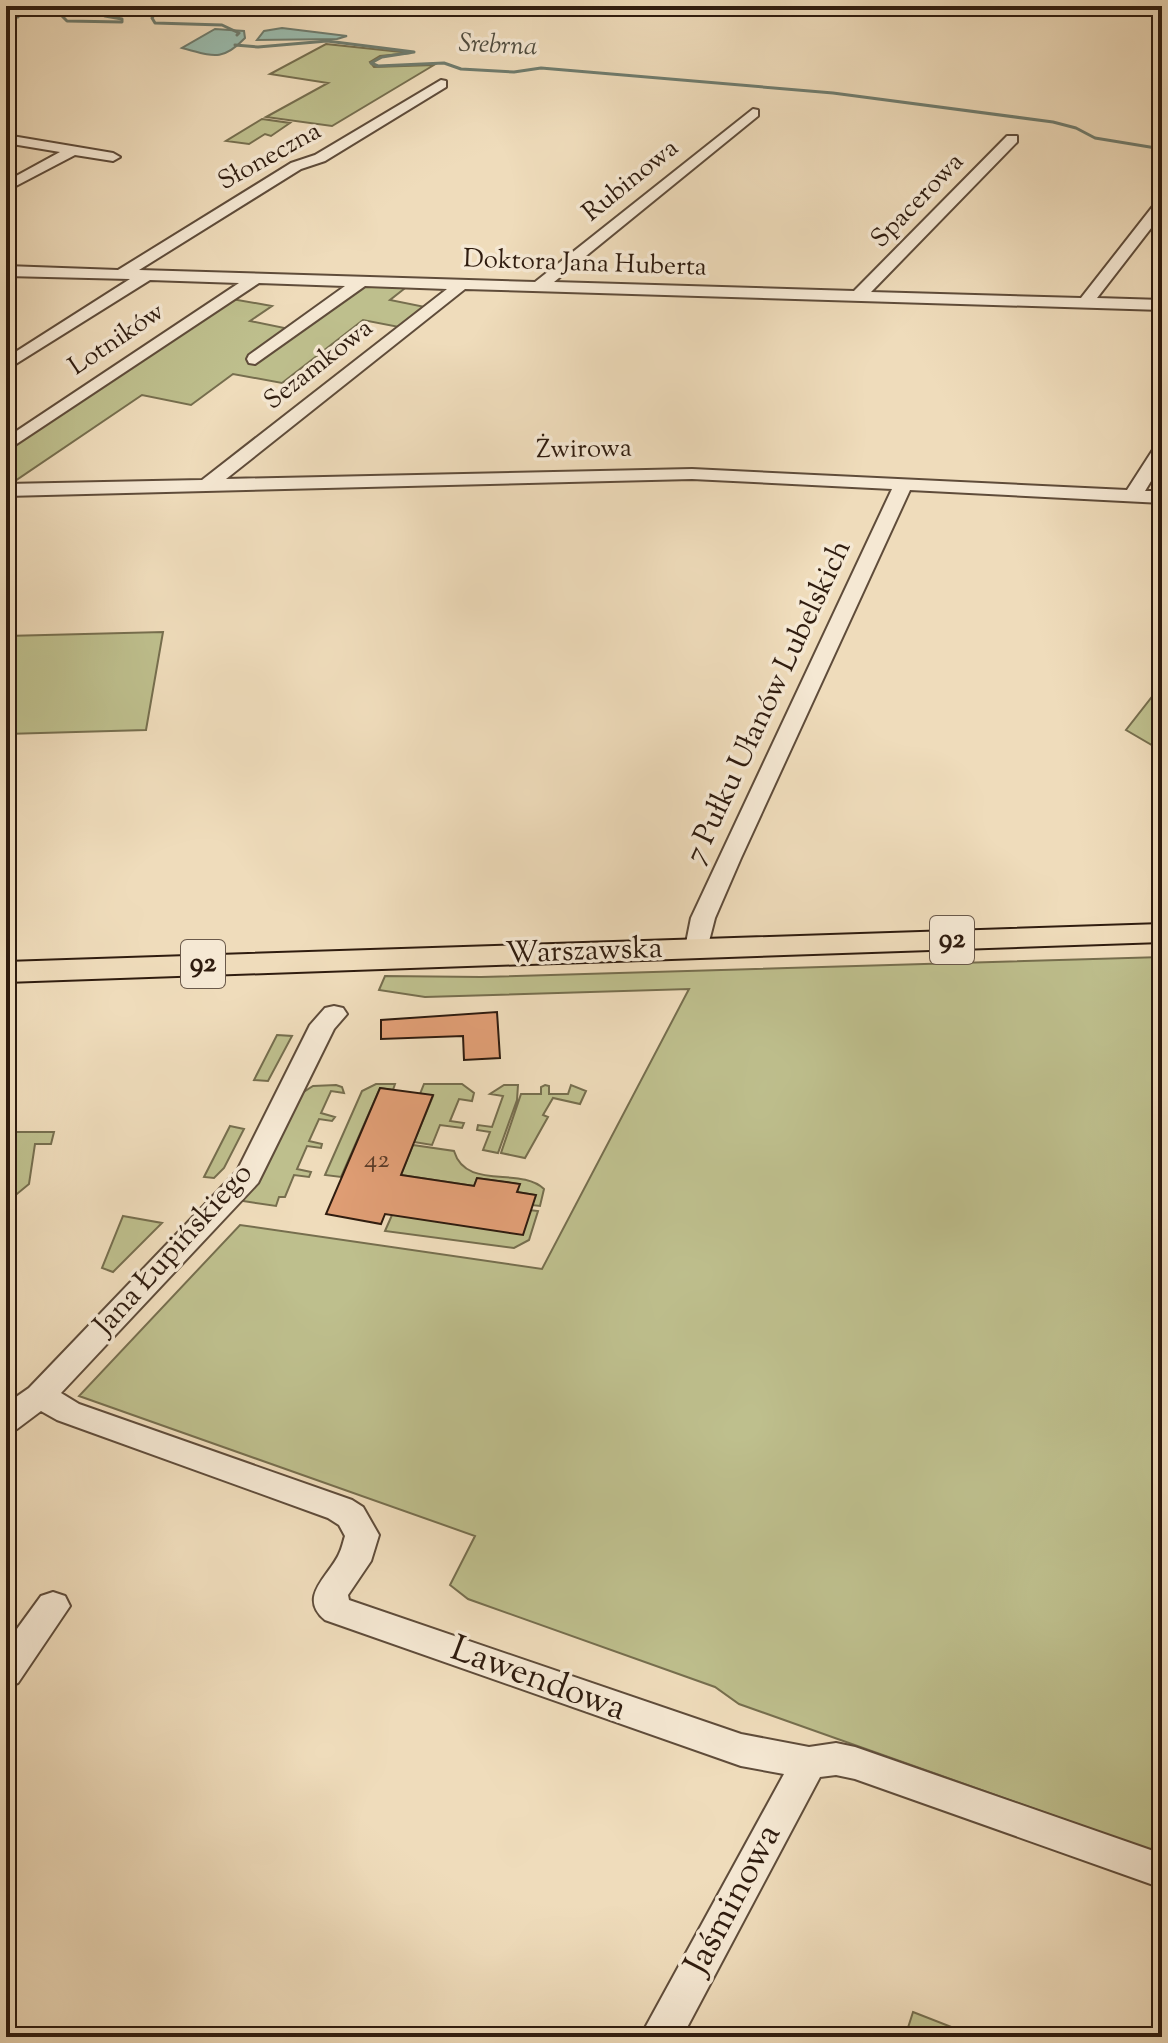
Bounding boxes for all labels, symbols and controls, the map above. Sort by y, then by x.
water label: Srebrna [458,25,538,67]
street label: Słoneczna [212,113,328,201]
street label: Rubinowa [575,131,687,231]
street label: Spacerowa [863,145,973,257]
street label: Doktora Jana Huberta [463,241,707,287]
street label: Lotników [62,294,172,386]
street label: Sezamkowa [257,311,381,419]
street label: Żwirowa [536,431,632,469]
street label: 7 Pułku Ułanów Lubelskich [675,533,863,871]
road number: 92 [930,916,974,964]
street label: Warszawska [505,928,663,976]
road number: 92 [181,940,225,988]
house number: 42 [364,1142,390,1179]
street label: Jana Łupińskiego [83,1154,264,1348]
street label: Lawendowa [443,1624,633,1736]
street label: Jaśminowa [672,1815,796,1986]

